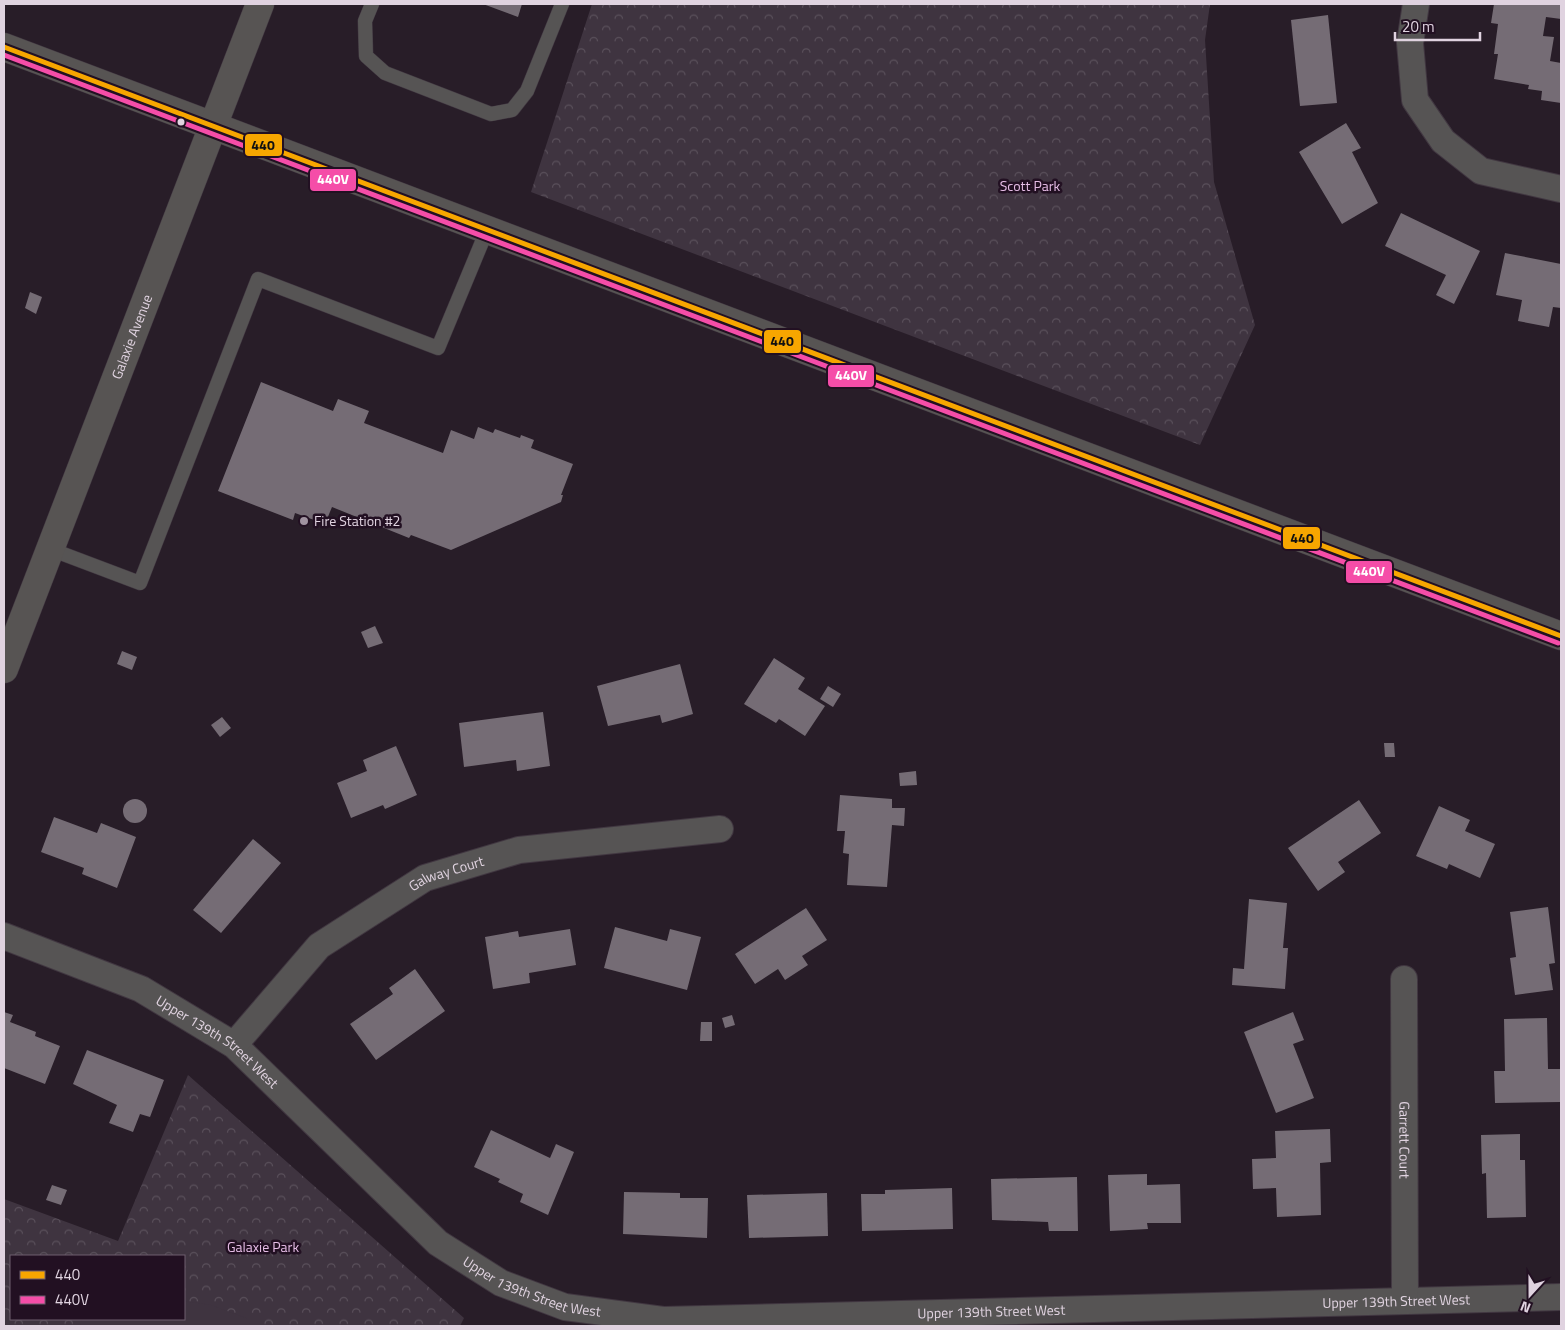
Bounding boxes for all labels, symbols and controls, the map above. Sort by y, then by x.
scale bar [1395,10,1480,42]
text: 20 m [1402,15,1435,38]
unlabelled marker [176,117,186,127]
line badge: 440 [244,133,283,157]
text: 440 [251,134,275,155]
line badge: 440V [309,168,357,192]
text: 440V [317,168,350,189]
park label: Scott Park [1000,175,1061,196]
street label: Galaxie Avenue [106,291,157,382]
line badge: 440 [763,329,802,354]
text: 440 [770,330,794,351]
line badge: 440V [827,364,875,388]
text: 440V [835,364,868,385]
place label: Fire Station #2 [314,510,400,531]
marker: Fire Station #2 [298,515,310,527]
line badge: 440 [1282,526,1321,550]
text: 440 [1290,527,1314,548]
line badge: 440V [1345,560,1393,584]
text: 440V [1353,560,1386,581]
street label: Galway Court [404,850,486,896]
street label: Upper 139th Street West [152,989,284,1093]
street label: Garrett Court [1394,1101,1416,1179]
park label: Galaxie Park [227,1236,299,1257]
street label: Upper 139th Street West [459,1251,602,1322]
legend [10,1255,185,1320]
text: 440 [55,1263,80,1286]
north arrow [1505,1270,1555,1320]
text: 440V [55,1288,89,1311]
street label: Upper 139th Street West [1322,1288,1470,1313]
text: N [1517,1296,1533,1319]
street label: Upper 139th Street West [917,1299,1066,1323]

